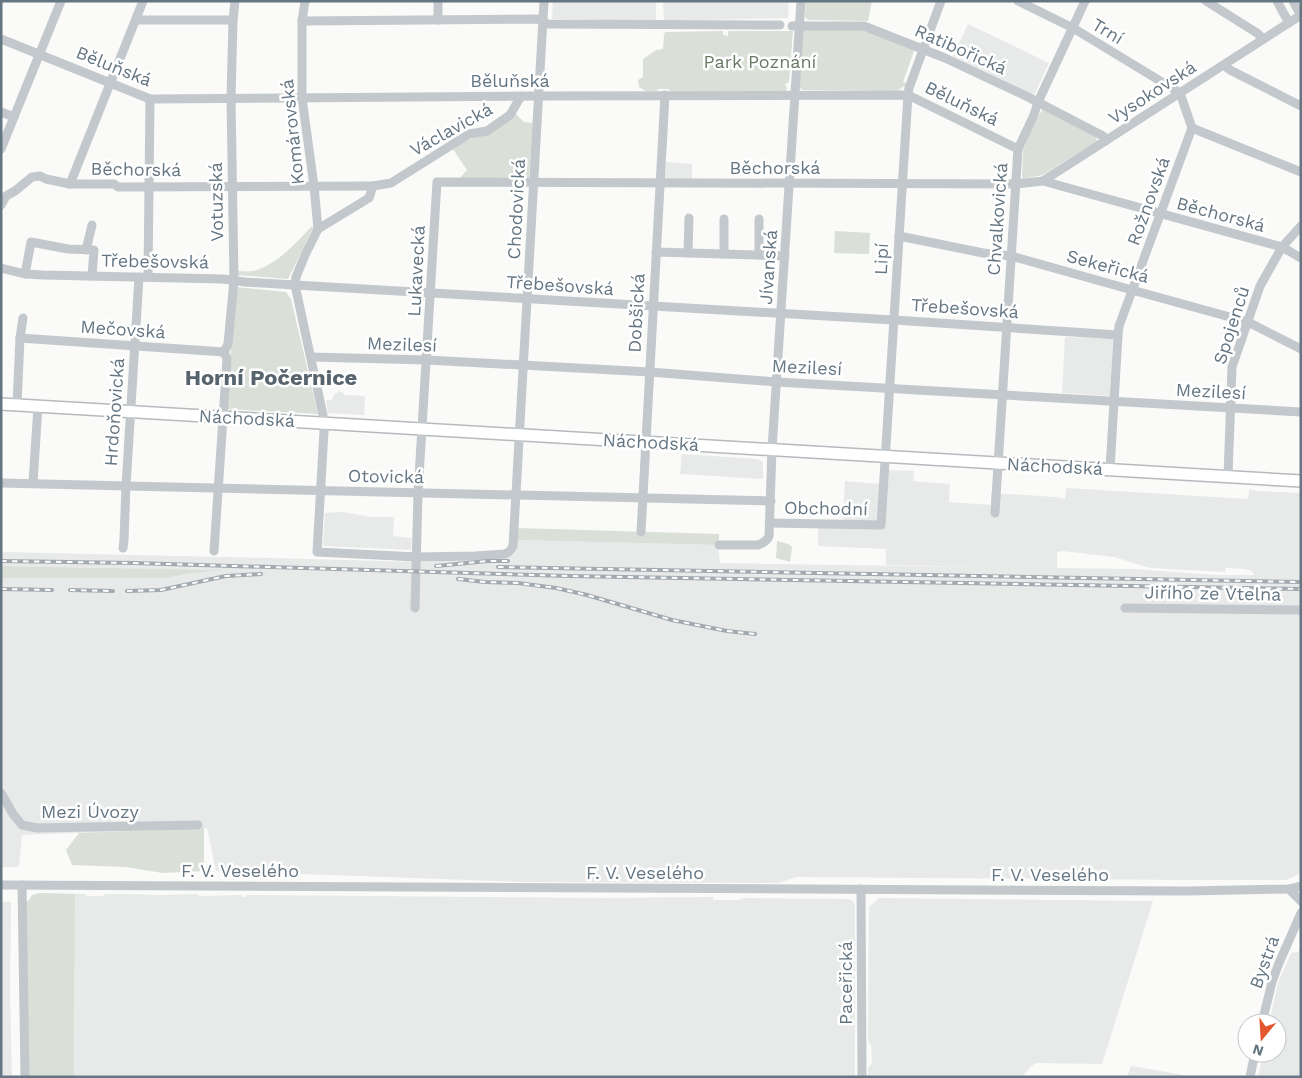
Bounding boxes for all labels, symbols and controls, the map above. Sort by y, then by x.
street label: Trní [1088,14,1128,49]
street label: Ratibořická [912,19,1010,79]
street label: Běluňská [73,41,155,91]
park label: Park Poznání [704,51,817,72]
street label: Vysokovská [1104,56,1200,128]
street label: Běluňská [470,70,550,91]
street label: Běluňská [922,76,1002,130]
street label: Komárovská [276,78,308,186]
street label: Václavická [406,98,496,160]
street label: Rožnovská [1122,154,1174,248]
street label: Běchorská [730,157,820,178]
street label: Běchorská [90,158,182,180]
street label: Chodovická [503,158,529,260]
street label: Votuzská [205,162,227,242]
street label: Chvalkovická [983,162,1011,276]
street label: Běchorská [1174,192,1268,236]
street label: Lukavecká [403,225,429,317]
street label: Jívanská [755,229,781,305]
street label: Lipí [870,242,892,275]
street label: Sekeřická [1064,245,1152,287]
street label: Třebešovská [101,250,209,272]
street label: Třebešovská [505,271,615,299]
street label: Dobšická [623,273,649,353]
street label: Spojenců [1208,283,1254,367]
street label: Třebešovská [910,294,1020,322]
street label: Mečovská [80,316,166,342]
street label: Mezilesí [367,332,438,356]
street label: Mezilesí [771,355,843,379]
street label: Hrdoňovická [100,357,128,467]
district label: Horní Počernice [185,365,357,390]
street label: Mezilesí [1175,379,1247,403]
street label: Náchodská [198,405,296,431]
street label: Náchodská [602,429,700,455]
street label: Náchodská [1006,453,1104,479]
street label: Otovická [348,465,424,487]
street label: Obchodní [784,497,868,519]
street label: Jiřího ze Vtelna [1144,581,1282,605]
street label: Mezi Úvozy [41,801,140,822]
street label: F. V. Veselého [181,860,299,881]
street label: F. V. Veselého [586,862,704,883]
street label: F. V. Veselého [991,864,1109,885]
street label: Bystrá [1245,933,1283,991]
street label: Paceřická [835,941,856,1025]
north arrow [1237,1013,1287,1063]
text: N [1251,1041,1265,1060]

